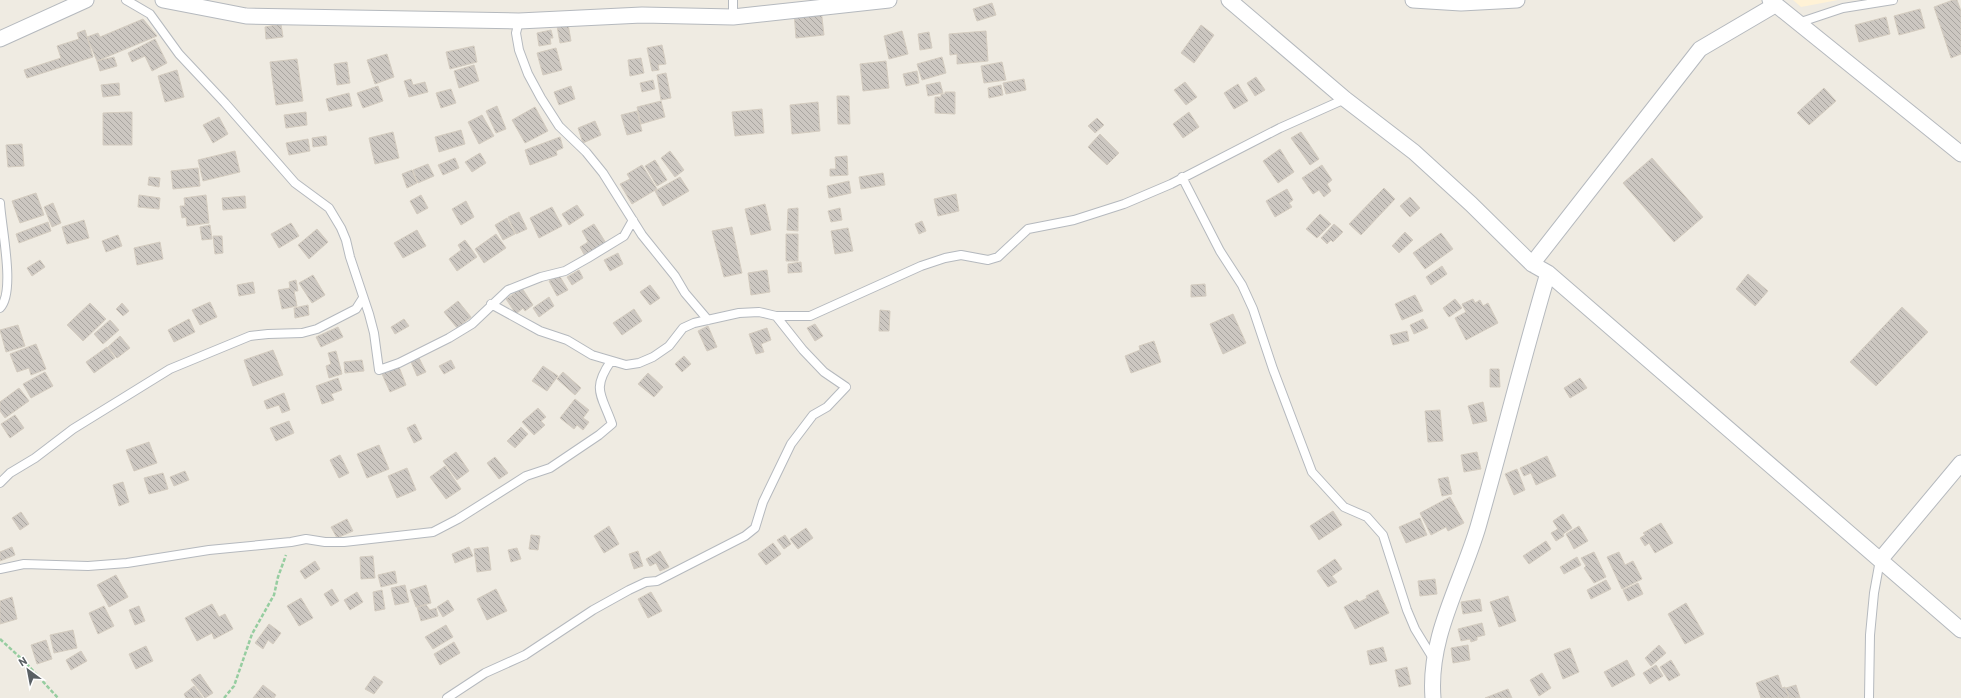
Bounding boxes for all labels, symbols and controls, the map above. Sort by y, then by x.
north arrow [8,650,48,690]
text: N [16,654,29,669]

